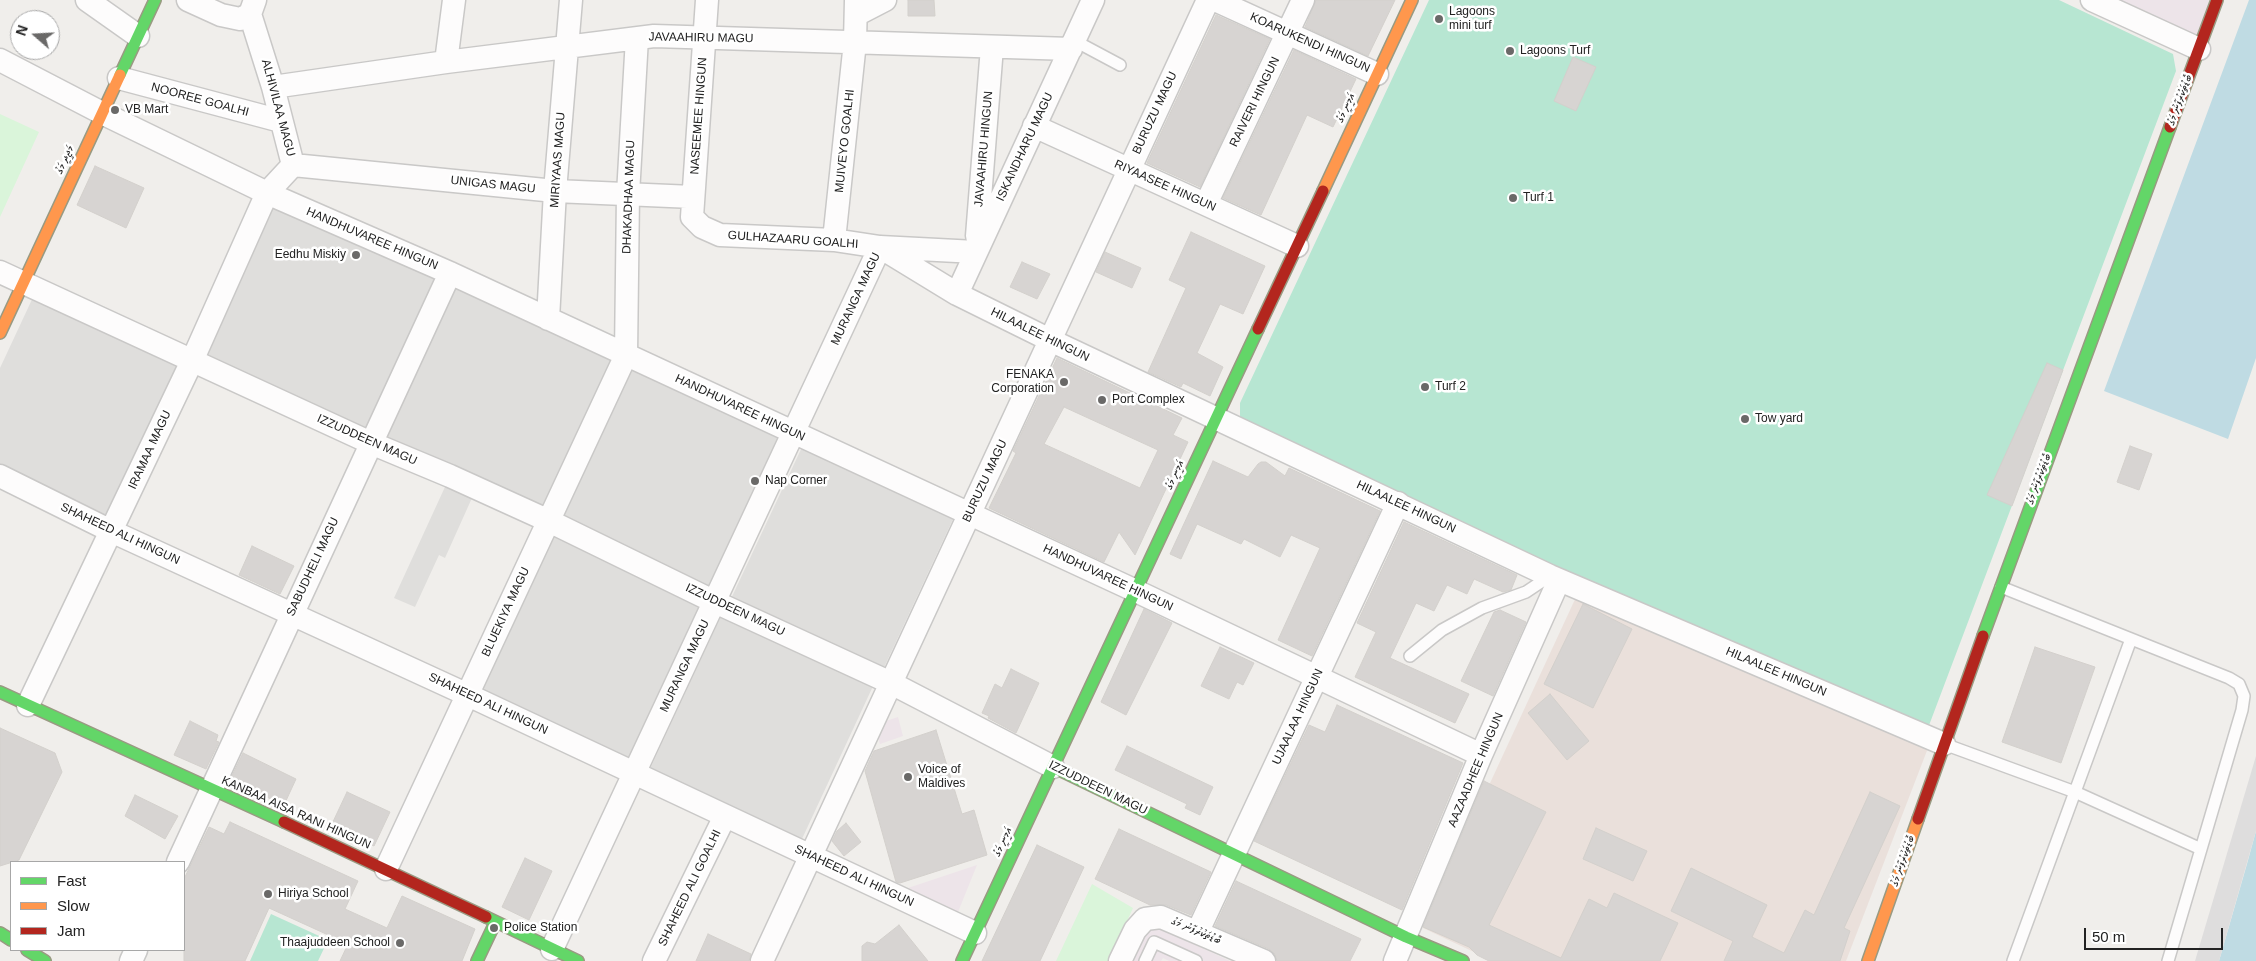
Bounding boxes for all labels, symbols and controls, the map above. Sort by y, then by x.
place label: Lagoons mini turf [1449,5,1495,33]
north arrow [10,10,60,60]
street label: KOARUKENDI HINGUN [1248,10,1372,76]
marker: Lagoons mini turf [1433,13,1445,25]
text: N [13,23,31,38]
street label: JAVAAHIRU MAGU [648,30,754,46]
place label: Lagoons Turf [1520,44,1590,58]
marker: Lagoons Turf [1504,45,1516,57]
street label: RAIVERI HINGUN [1227,54,1283,150]
street label: NASEEMEE HINGUN [688,57,710,175]
street label: ALHIVILAA MAGU [258,58,298,158]
street label: BURUZU MAGU [1130,69,1180,157]
street label: ބޮޑުތަކުރުފާނު މަގު [2164,73,2196,127]
street label: NOOREE GOALHI [150,80,250,120]
street label: MUIVEYO GOALHI [832,89,858,193]
street label: JAVAAHIRU HINGUN [972,90,996,208]
street label: ISKANDHARU MAGU [994,90,1056,204]
street label: އަމީނީ މަގު [1333,91,1359,125]
place label: VB Mart [125,103,168,117]
marker: VB Mart [109,104,121,116]
street label: MIRIYAAS MAGU [547,112,569,208]
street label: DHAKADHAA MAGU [620,140,638,254]
street label: މަޖީދީ މަގު [52,144,78,176]
street label: RIYAASEE HINGUN [1112,157,1218,215]
street label: UNIGAS MAGU [450,173,536,197]
place label: Turf 1 [1523,191,1554,205]
marker: Turf 1 [1507,192,1519,204]
street label: HANDHUVAREE HINGUN [304,205,440,273]
street label: GULHAZAARU GOALHI [727,228,859,252]
place label: Eedhu Miskiy [275,248,346,262]
marker: Eedhu Miskiy [350,249,362,261]
street label: MURANGA MAGU [828,250,884,348]
street label: HILAALEE HINGUN [988,305,1092,365]
place label: FENAKA Corporation [991,368,1054,396]
street label: HANDHUVAREE HINGUN [673,372,807,444]
marker: FENAKA Corporation [1058,376,1070,388]
place label: Turf 2 [1435,380,1466,394]
marker: Turf 2 [1419,381,1431,393]
place label: Port Complex [1112,393,1185,407]
marker: Port Complex [1096,394,1108,406]
street label: IRAMAA MAGU [125,408,175,492]
street label: IZZUDDEEN MAGU [315,411,419,469]
place label: Tow yard [1755,412,1803,426]
marker: Tow yard [1739,413,1751,425]
street label: BURUZU MAGU [960,437,1010,525]
street label: ބޮޑުތަކުރުފާނު މަގު [2023,452,2055,506]
street label: އަމީނީ މަގު [1162,458,1188,492]
place label: Nap Corner [765,474,827,488]
marker: Nap Corner [749,475,761,487]
street label: HILAALEE HINGUN [1354,478,1458,536]
street label: SHAHEED ALI HINGUN [58,500,182,568]
street label: SABUDHELI MAGU [284,515,342,619]
street label: HANDHUVAREE HINGUN [1041,542,1175,614]
street label: BLUEKIYA MAGU [479,565,533,659]
street label: IZZUDDEEN MAGU [683,581,787,639]
street label: MURANGA MAGU [657,617,713,715]
street label: HILAALEE HINGUN [1723,644,1829,700]
street label: UJAALAA HINGUN [1269,667,1327,767]
street label: SHAHEED ALI HINGUN [426,670,550,738]
street label: AAZAADHEE HINGUN [1445,710,1507,830]
street label: IZZUDDEEN MAGU [1046,758,1150,818]
place label: Voice of Maldives [918,763,965,791]
marker: Voice of Maldives [902,771,914,783]
street label: KANBAA AISA RANI HINGUN [219,773,373,853]
street label: އަމީނީ މަގު [990,825,1016,859]
street label: SHAHEED ALI GOALHI [655,827,725,949]
street label: ބޮޑުތަކުރުފާނު މަގު [1888,834,1918,888]
street label: SHAHEED ALI HINGUN [792,842,916,910]
legend [10,861,185,951]
text: Fast [57,872,86,889]
place label: Hiriya School [278,887,349,901]
marker: Hiriya School [262,888,274,900]
text: Slow [57,897,90,914]
street label: ބޮޑުތަކުރުފާނު މަގު [1169,914,1223,948]
scale bar [2086,918,2225,950]
place label: Police Station [504,921,577,935]
text: Jam [57,922,85,939]
marker: Police Station [488,922,500,934]
text: 50 m [2092,928,2125,945]
place label: Thaajuddeen School [280,936,390,950]
marker: Thaajuddeen School [394,937,406,949]

